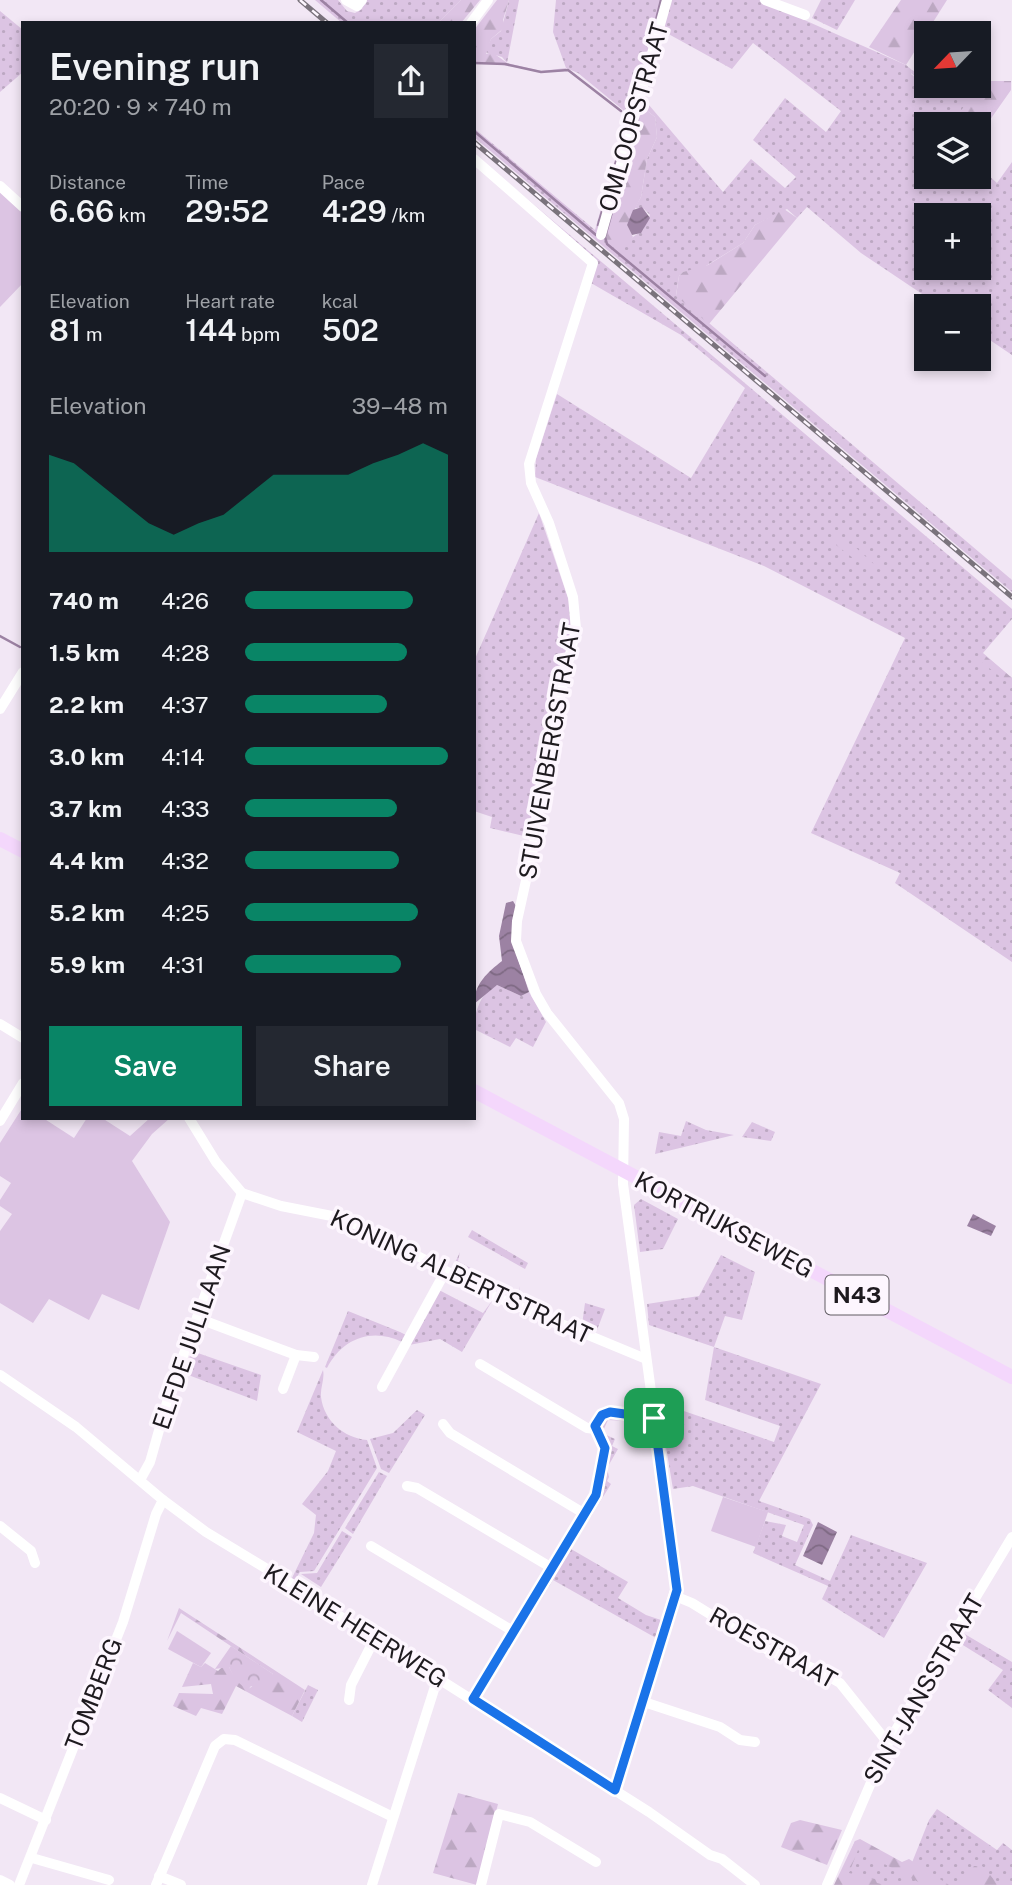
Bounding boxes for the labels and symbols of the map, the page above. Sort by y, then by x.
street label: OMLOOPSTRAAT [593,19,673,215]
north arrow [914,21,990,98]
street label: STUIVENBERGSTRAAT [513,620,585,881]
street label: KORTRIJKSEWEG [630,1165,819,1283]
street label: KONING ALBERTSTRAAT [326,1203,597,1349]
street label: ELFDE JULILAAN [146,1240,236,1433]
road number: N43 [826,1276,888,1314]
pin [624,1388,684,1448]
street label: KLEINE HEERWEG [259,1558,452,1693]
street label: SINT-JANSSTRAAT [857,1589,989,1788]
street label: ROESTRAAT [705,1601,842,1694]
street label: TOMBERG [59,1634,127,1754]

